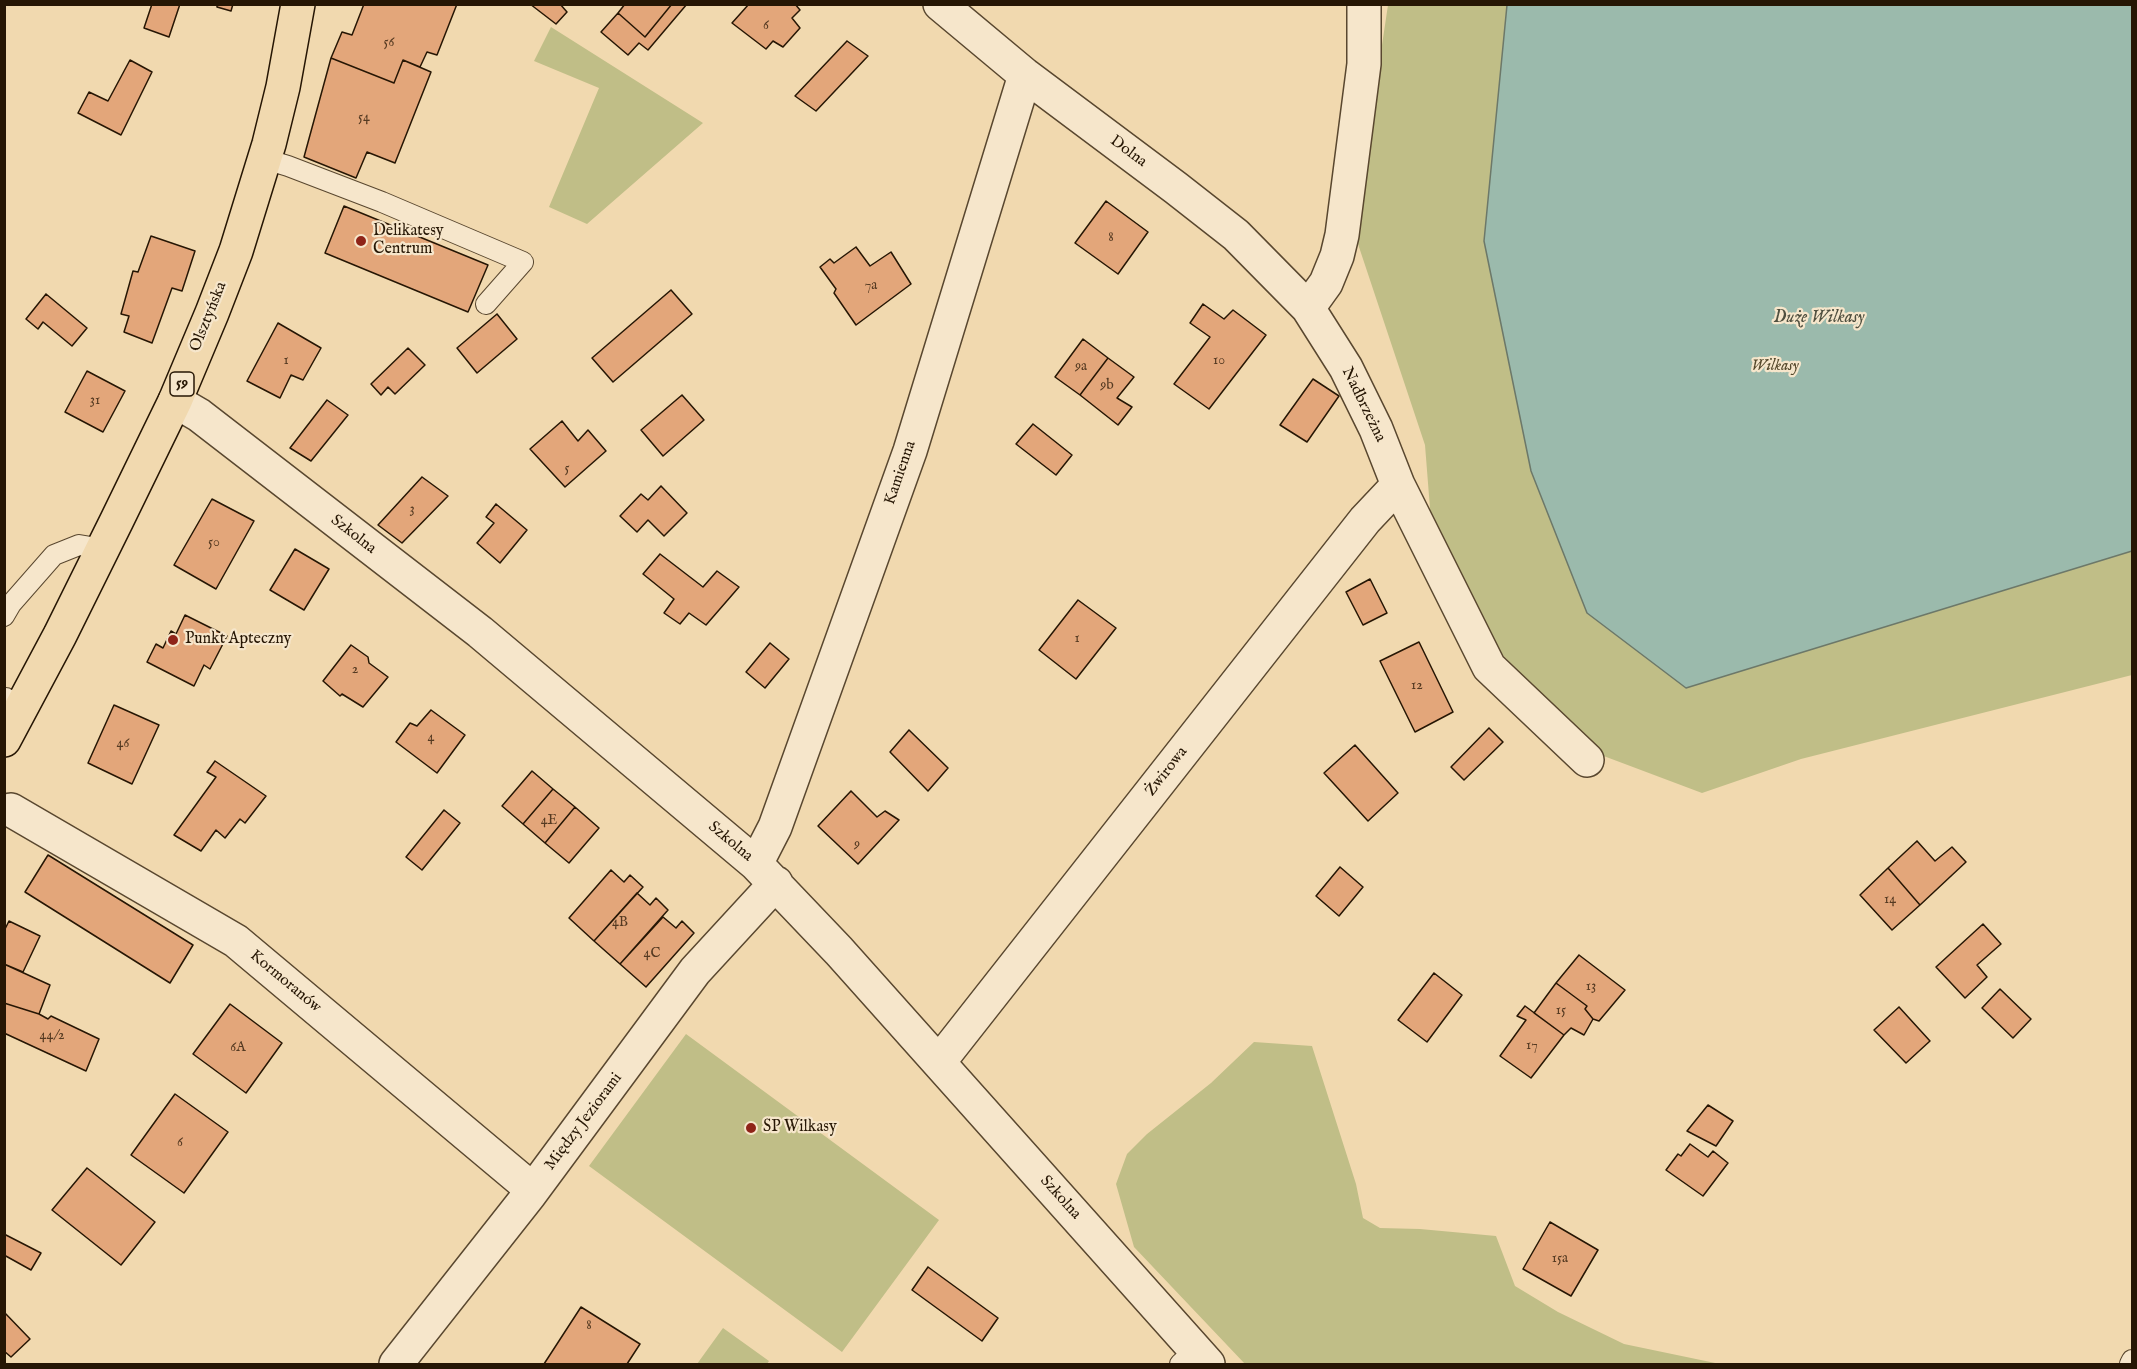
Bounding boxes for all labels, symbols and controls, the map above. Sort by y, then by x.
house number: 6 [763,18,769,34]
house number: 56 [384,35,394,51]
house number: 54 [358,110,370,126]
street label: Dolna [1106,132,1150,172]
place label: Delikatesy Centrum [373,222,444,260]
house number: 8 [1108,230,1114,246]
marker: Delikatesy Centrum [354,234,368,248]
house number: 7a [865,278,877,294]
street label: Olsztyńska [186,279,232,355]
water label: Duże Wilkasy [1773,307,1865,329]
house number: 1 [283,353,289,369]
house number: 10 [1213,353,1225,369]
park label: Wilkasy [1751,357,1799,377]
house number: 9a [1075,359,1087,375]
street label: Nadbrzeżna [1337,364,1389,446]
road number: 59 [170,372,194,396]
house number: 9b [1100,378,1114,394]
house number: 31 [90,393,100,409]
street label: Kamienna [881,439,921,507]
house number: 5 [564,461,570,477]
house number: 3 [409,502,415,518]
street label: Szkolna [326,511,380,559]
house number: 50 [208,535,220,551]
place label: Punkt Apteczny [185,630,291,650]
house number: 1 [1074,631,1080,647]
marker: Punkt Apteczny [166,633,180,647]
house number: 2 [352,662,358,678]
house number: 12 [1411,678,1423,694]
house number: 4 [428,730,434,746]
house number: 46 [117,736,129,752]
street label: Żwirowa [1142,743,1192,801]
house number: 4E [541,813,557,829]
street label: Szkolna [704,818,756,866]
house number: 9 [854,837,860,853]
house number: 14 [1884,892,1896,908]
house number: 4B [612,915,628,931]
house number: 4C [644,946,660,962]
street label: Kormoranów [245,947,325,1017]
house number: 13 [1586,979,1596,995]
house number: 15 [1556,1003,1566,1019]
house number: 44/2 [40,1028,64,1044]
house number: 17 [1526,1038,1538,1054]
house number: 6A [230,1040,246,1056]
street label: Między Jeziorami [541,1070,627,1174]
place label: SP Wilkasy [763,1118,837,1138]
marker: SP Wilkasy [744,1121,758,1135]
house number: 6 [177,1135,183,1151]
street label: Szkolna [1035,1172,1085,1224]
house number: 15a [1552,1251,1568,1267]
house number: 8 [586,1318,592,1334]

